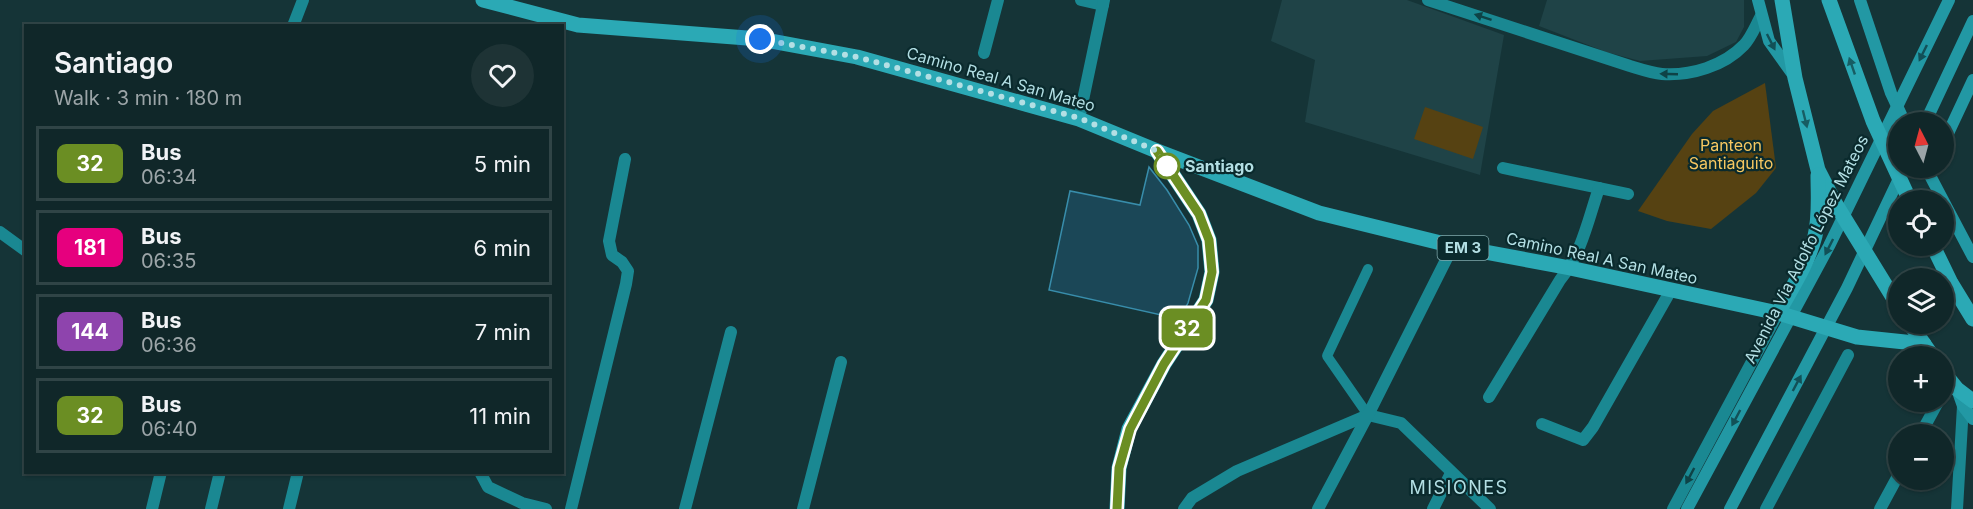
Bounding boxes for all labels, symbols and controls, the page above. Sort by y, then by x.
one-way arrow [1474,12,1492,22]
your location [745,24,775,54]
one-way arrow [1766,33,1776,50]
street label: Camino Real A San Mateo [904,42,1098,116]
button: heart [471,44,534,107]
one-way arrow [1919,44,1928,61]
text: Santiago [54,46,173,80]
one-way arrow [1847,57,1857,75]
one-way arrow [1659,69,1678,78]
text: Walk · 3 min · 180 m [54,86,242,110]
one-way arrow [1801,110,1811,128]
north arrow [1888,112,1954,178]
map controls [1888,112,1954,490]
street label: Avenida Via Adolfo López Mateos [1740,131,1872,367]
park label: Panteon Santiaguito [1689,135,1773,173]
text: Bus [141,139,182,165]
text: 32 [77,151,103,176]
text: 5 min [474,151,531,177]
marker: Santiago [1154,153,1180,179]
place label: Santiago [1185,156,1254,176]
text: 06:34 [141,165,197,189]
button: locate [1888,190,1954,256]
text: Bus [141,223,182,249]
street label: Camino Real A San Mateo [1504,228,1700,288]
text: 181 [74,235,106,260]
text: 6 min [474,235,531,261]
road number: EM 3 [1438,236,1488,260]
one-way arrow [1824,238,1834,256]
text: 06:35 [141,249,196,273]
button: layers [1888,268,1954,334]
text: Bus [141,307,182,333]
line badge: 32 [1160,308,1214,348]
text: 32 [1174,316,1200,341]
text: 144 [71,319,109,344]
text: 7 min [475,319,531,345]
text: 06:36 [141,333,197,357]
button: + [1888,346,1954,412]
one-way arrow [1792,374,1802,391]
text: Bus [141,391,182,417]
text: 32 [77,403,103,428]
text: 11 min [469,403,531,429]
one-way arrow [1731,410,1741,427]
text: 06:40 [141,417,197,441]
button: − [1888,424,1954,490]
one-way arrow [1685,467,1695,484]
district label: MISIONES [1409,477,1509,498]

